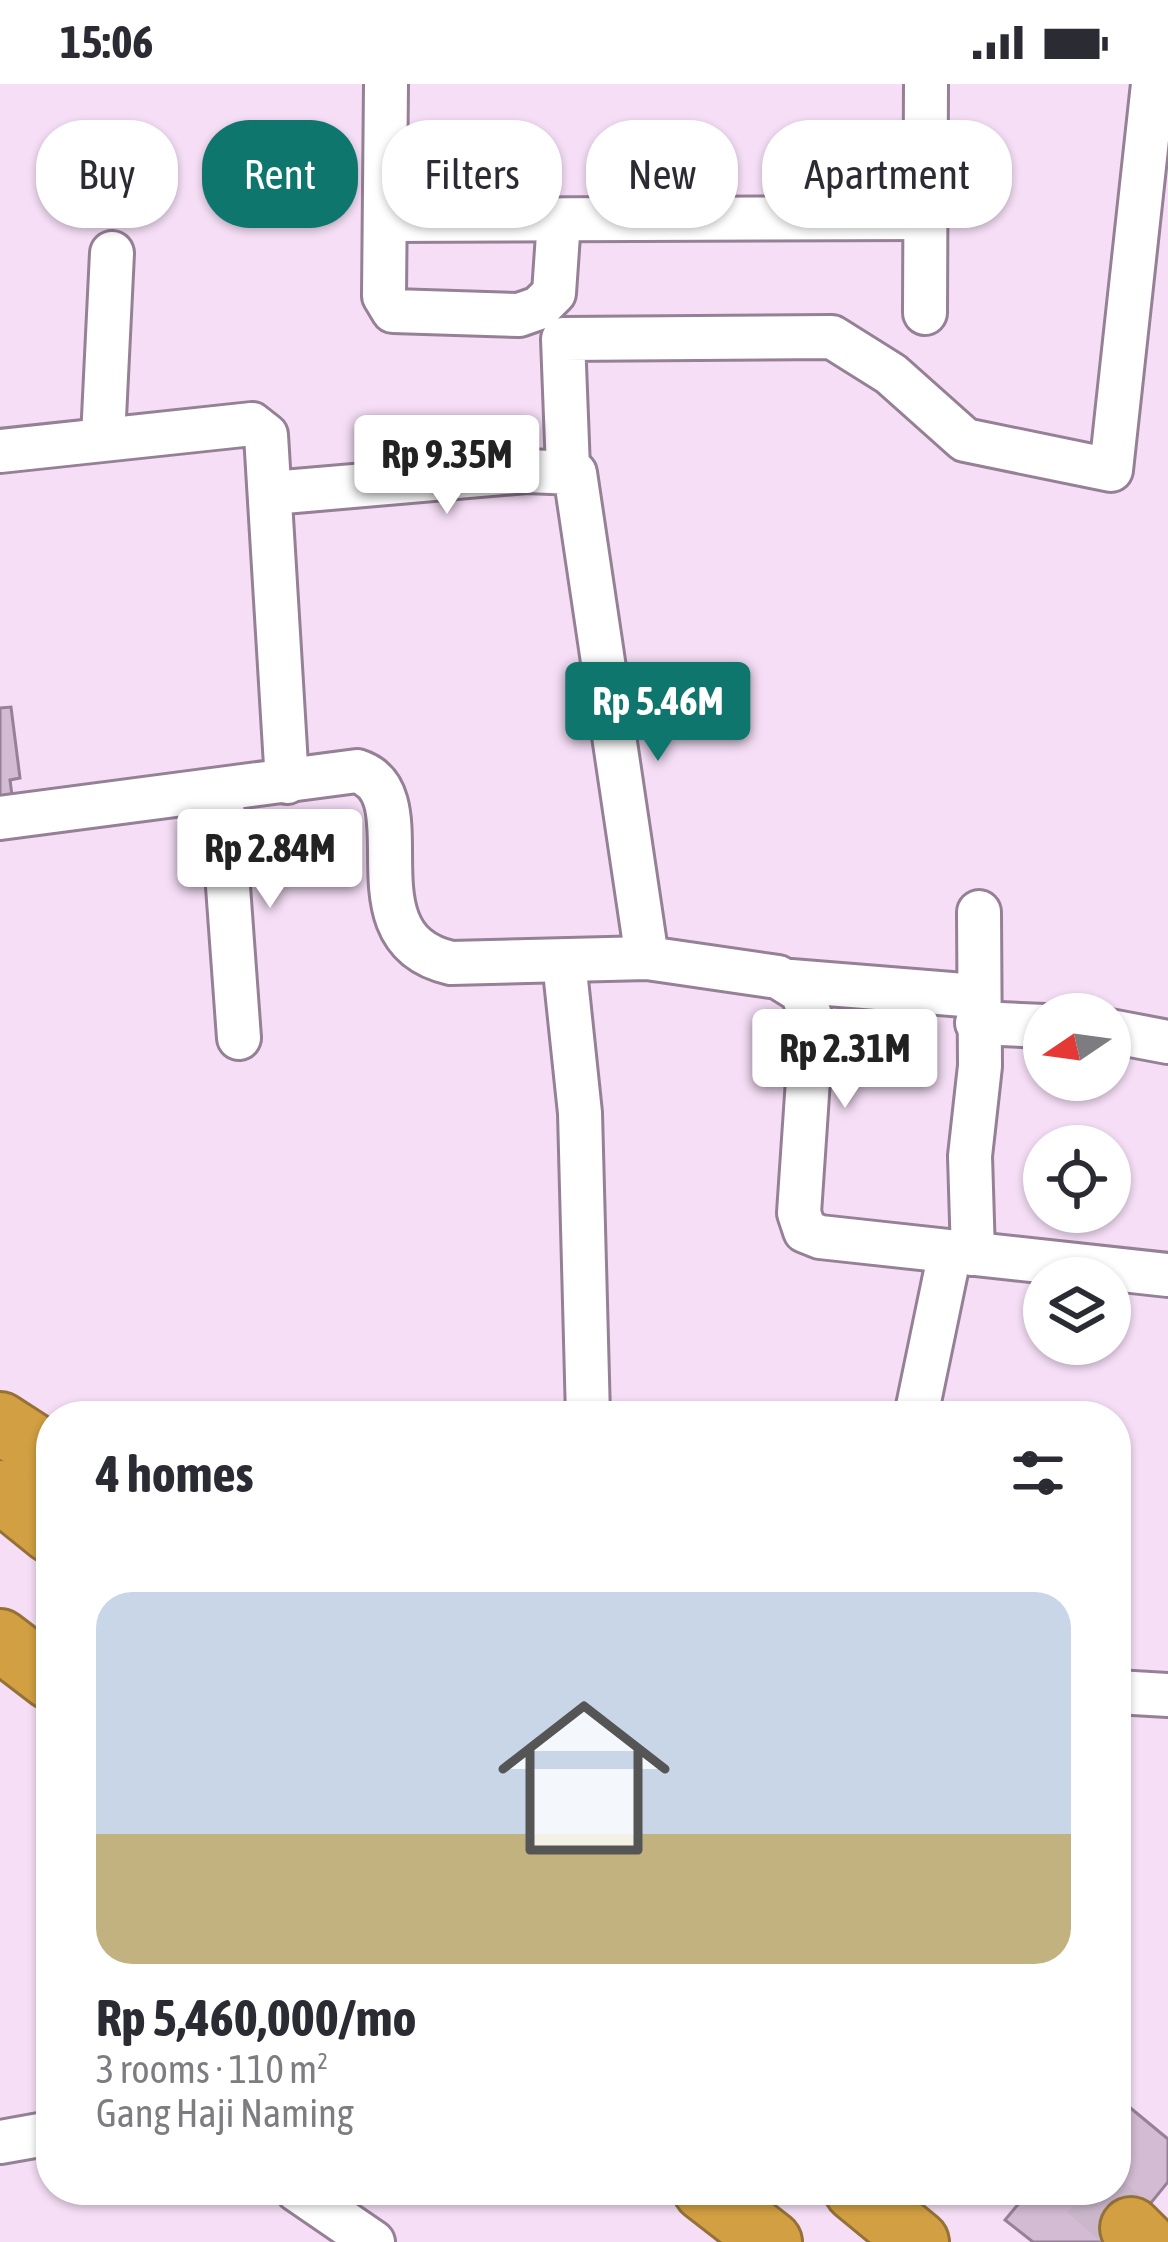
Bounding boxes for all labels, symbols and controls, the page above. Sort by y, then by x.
text: 15:06 [60,16,154,68]
chip: Buy [36,120,178,228]
chip: Rent [202,120,358,228]
chip: Filters [382,120,562,228]
chip: New [586,120,738,228]
chip: Apartment [762,120,1012,228]
pin: Rp 9.35M [323,415,571,517]
text: Rp 9.35M [381,432,513,476]
pin: Rp 5.46M [534,662,782,764]
text: Rp 5.46M [592,679,724,723]
pin: Rp 2.84M [146,809,394,911]
text: Rp 2.84M [204,826,336,870]
north arrow [1023,993,1131,1101]
map controls [1023,993,1131,1365]
pin: Rp 2.31M [721,1009,969,1111]
text: Rp 2.31M [779,1026,911,1070]
button: locate [1023,1125,1131,1233]
button: layers [1023,1257,1131,1365]
icon: filters [1005,1440,1071,1506]
text: 4 homes [96,1444,254,1503]
icon: home [476,1670,692,1886]
text: Rp 5,460,000/mo [96,1988,417,2047]
text: 3 rooms · 110 m² [96,2047,328,2091]
text: Gang Haji Naming [96,2091,354,2135]

